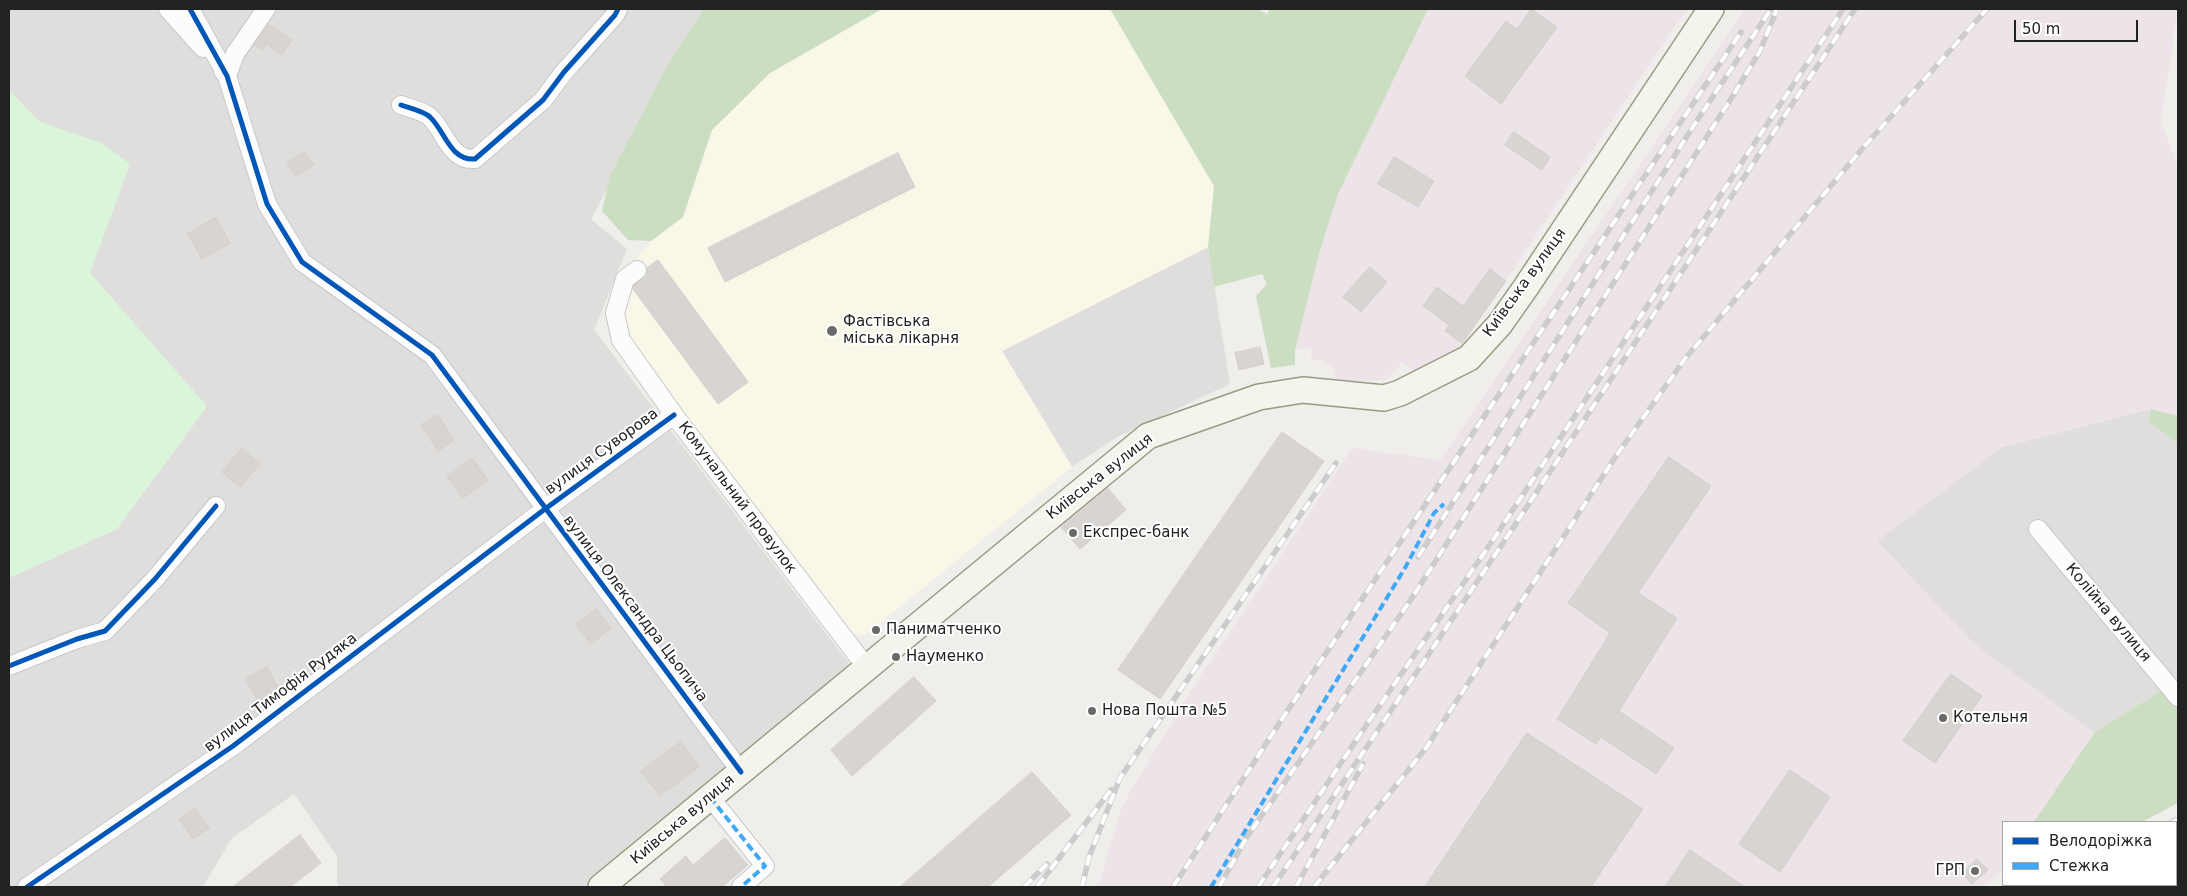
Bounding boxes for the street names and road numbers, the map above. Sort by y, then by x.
street label: Київська вулиця [1480,225,1570,341]
street label: вулиця Суворова [542,405,662,499]
street label: Комунальний провулок [674,418,800,578]
street label: Київська вулиця [1043,430,1157,524]
street label: вулиця Олександра Цьопича [559,512,711,706]
street label: Колійна вулиця [2061,560,2155,666]
street label: вулиця Тимофія Рудяка [201,630,361,756]
street label: Київська вулиця [627,771,739,869]

